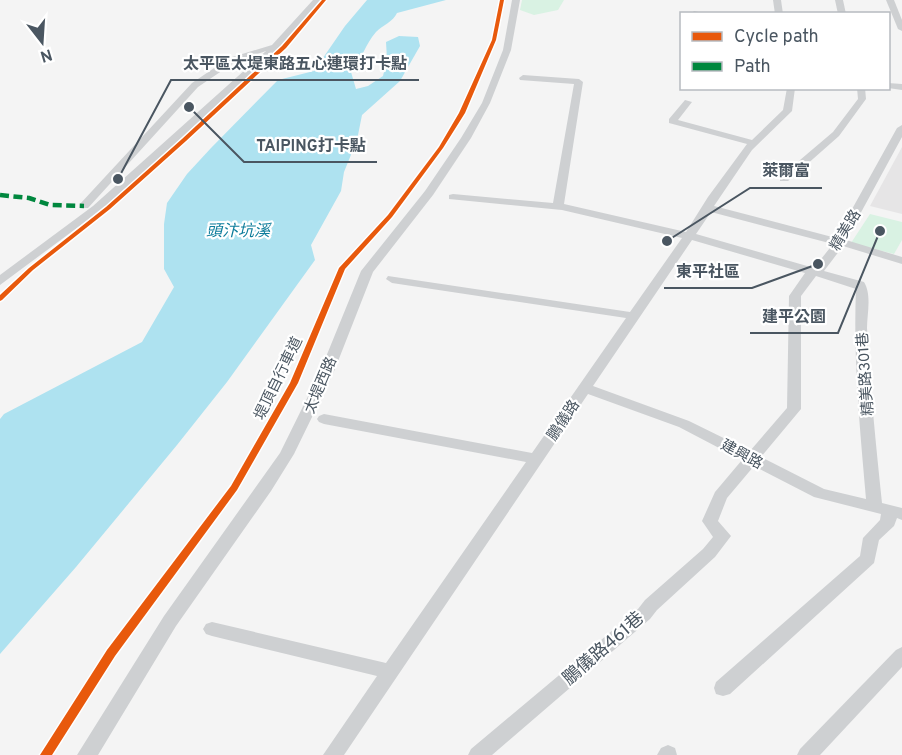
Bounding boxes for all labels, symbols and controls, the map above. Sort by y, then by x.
north arrow [12,12,72,72]
legend [680,12,890,90]
text: Cycle path [734,26,819,49]
text: N [37,43,54,66]
callout: 太平區太堤東路五心連環打卡點 [171,46,419,80]
text: 太平區太堤東路五心連環打卡點 [183,55,407,75]
text: Path [734,56,771,79]
callout: TAIPING打卡點 [244,128,377,162]
text: TAIPING打卡點 [256,137,366,157]
callout: 萊爾富 [750,154,822,188]
text: 萊爾富 [762,162,810,182]
street label: 精美路 [826,206,866,255]
water label: 頭汴坑溪 [206,222,272,242]
callout: 東平社區 [664,254,752,288]
text: 東平社區 [676,262,740,283]
callout: 建平公園 [750,299,838,333]
text: 建平公園 [762,308,826,328]
street label: 精美路301巷 [853,331,879,417]
street label: 堤頂自行車道 [251,334,308,423]
street label: 太堤西路 [301,354,342,417]
street label: 鵬儀路 [544,397,585,445]
street label: 建興路 [717,436,766,474]
street label: 鵬儀路461巷 [558,607,650,691]

